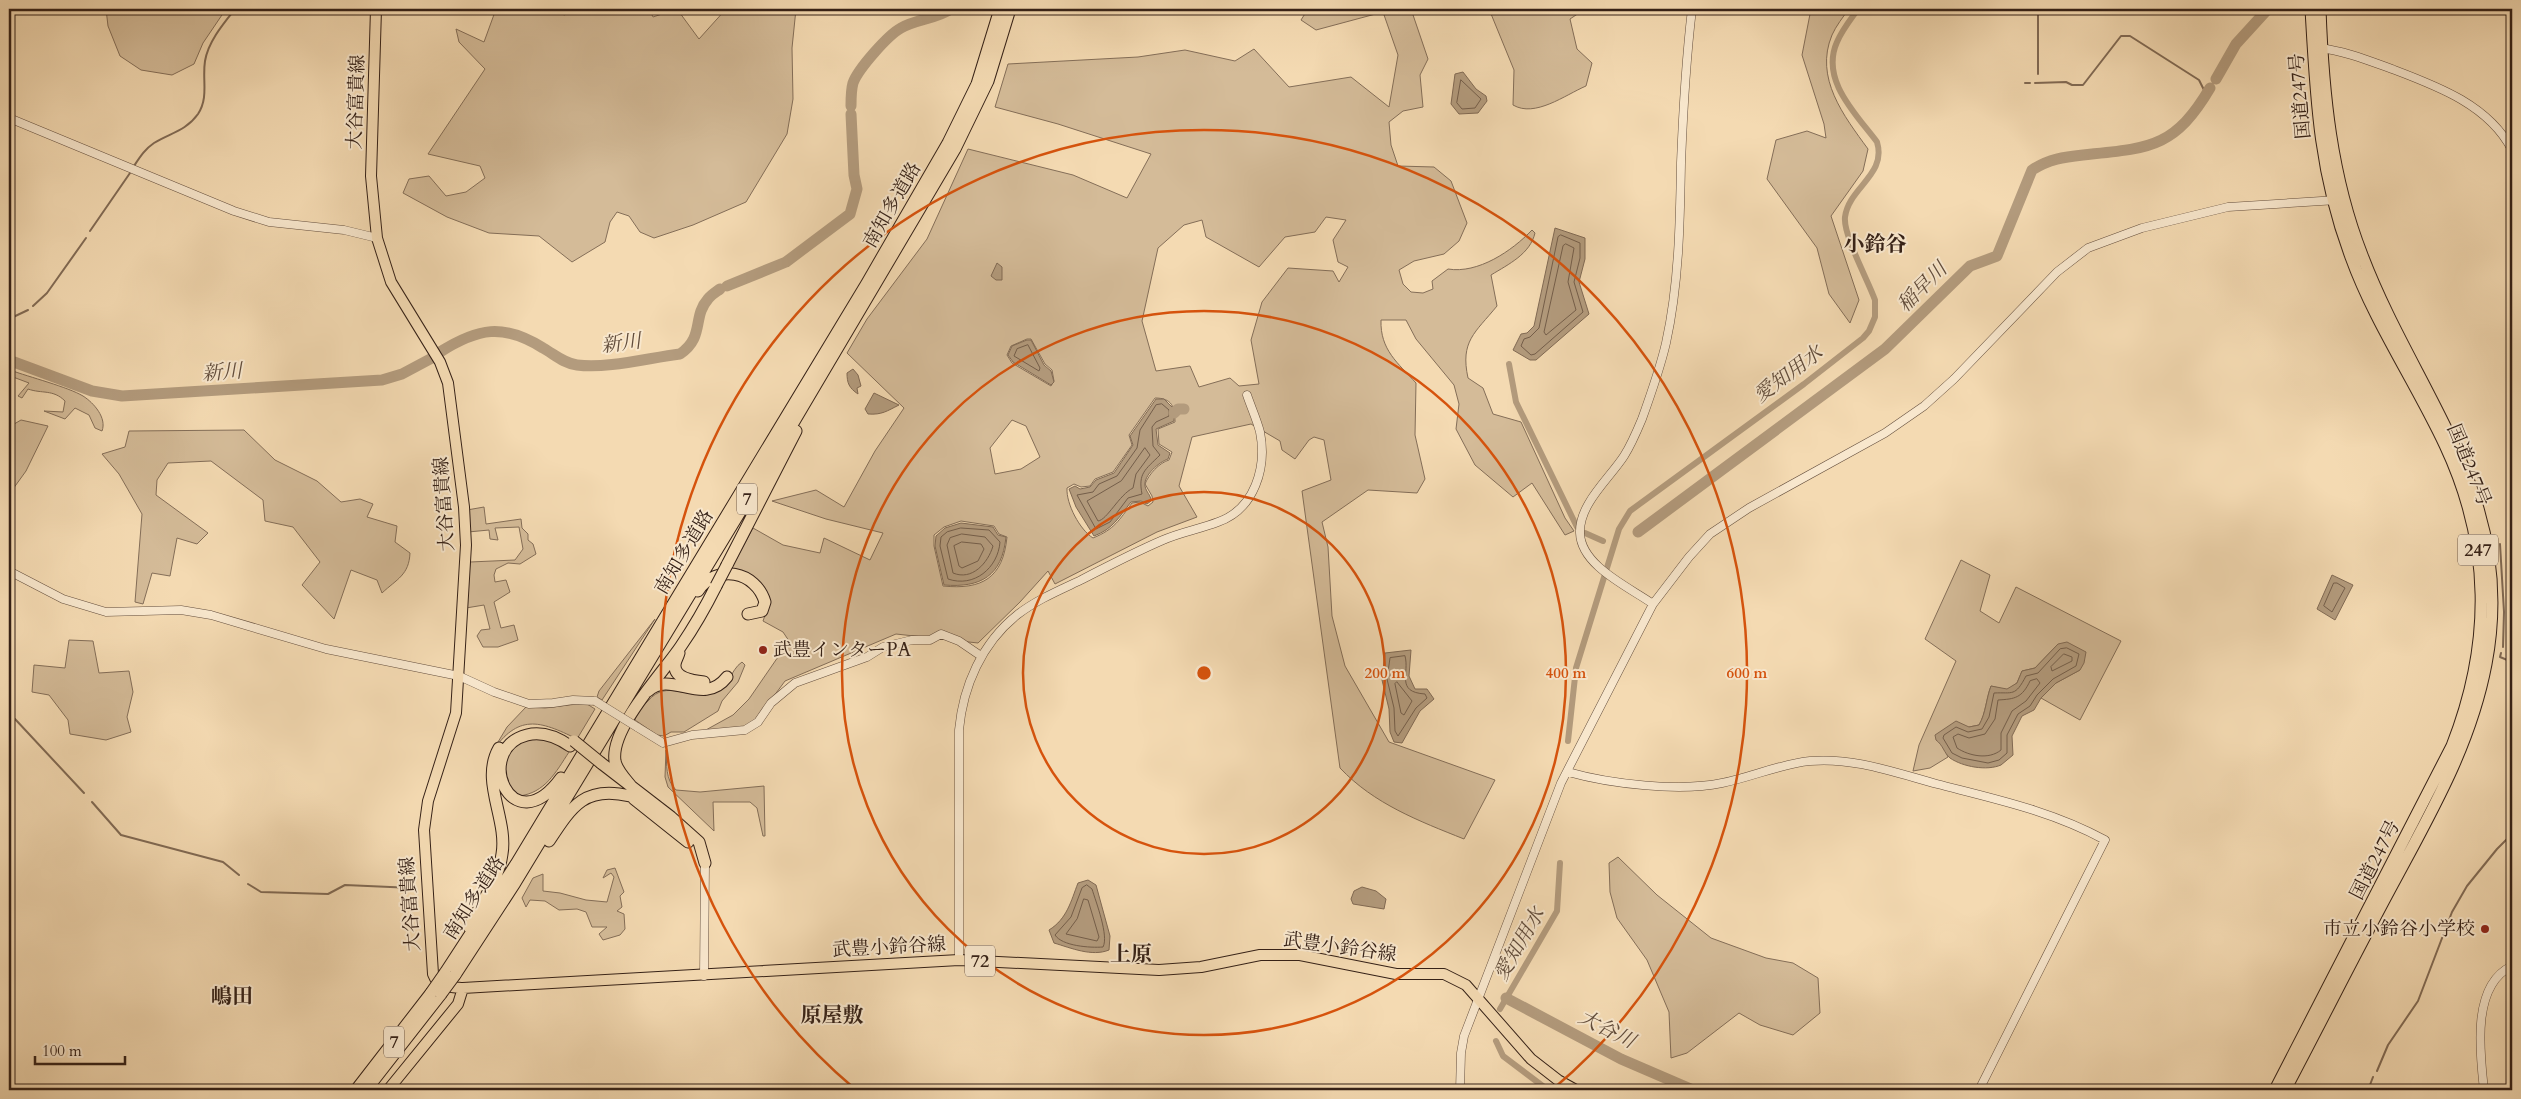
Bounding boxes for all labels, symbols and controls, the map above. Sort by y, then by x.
street label: 国道247号 [2283,52,2317,140]
street label: 大谷富貴線 [341,54,371,150]
street label: 南知多道路 [857,157,927,253]
district label: 小鈴谷 [1844,230,1907,259]
water label: 稲早川 [1891,255,1954,318]
water label: 新川 [600,327,644,359]
water label: 愛知用水 [1748,338,1830,409]
water label: 新川 [201,357,245,387]
street label: 国道247号 [2441,420,2497,510]
street label: 大谷富貴線 [428,456,460,552]
road number: 7 [737,484,757,514]
street label: 南知多道路 [648,505,720,599]
road number: 247 [2458,534,2498,566]
place label: 武豊インターPA [773,637,911,663]
marker: 武豊インターPA [757,644,769,656]
text: 200 m [1365,663,1406,683]
text: 400 m [1546,663,1587,683]
text: 600 m [1727,663,1768,683]
centre of rings [1195,664,1213,682]
street label: 国道247号 [2344,816,2406,904]
street label: 南知多道路 [437,851,511,945]
street label: 大谷富貴線 [394,856,426,952]
water label: 愛知用水 [1487,901,1552,985]
place label: 市立小鈴谷小学校 [2323,916,2475,942]
marker: 市立小鈴谷小学校 [2479,923,2491,935]
street label: 武豊小鈴谷線 [1282,926,1398,968]
street label: 武豊小鈴谷線 [831,931,947,963]
district label: 上原 [1110,940,1152,969]
road number: 72 [965,946,995,976]
district label: 嶋田 [211,982,253,1011]
district label: 原屋敷 [801,1001,864,1030]
water label: 大谷川 [1574,1003,1642,1056]
road number: 7 [384,1026,404,1058]
scale bar [35,1034,125,1066]
text: 100 m [42,1041,82,1061]

